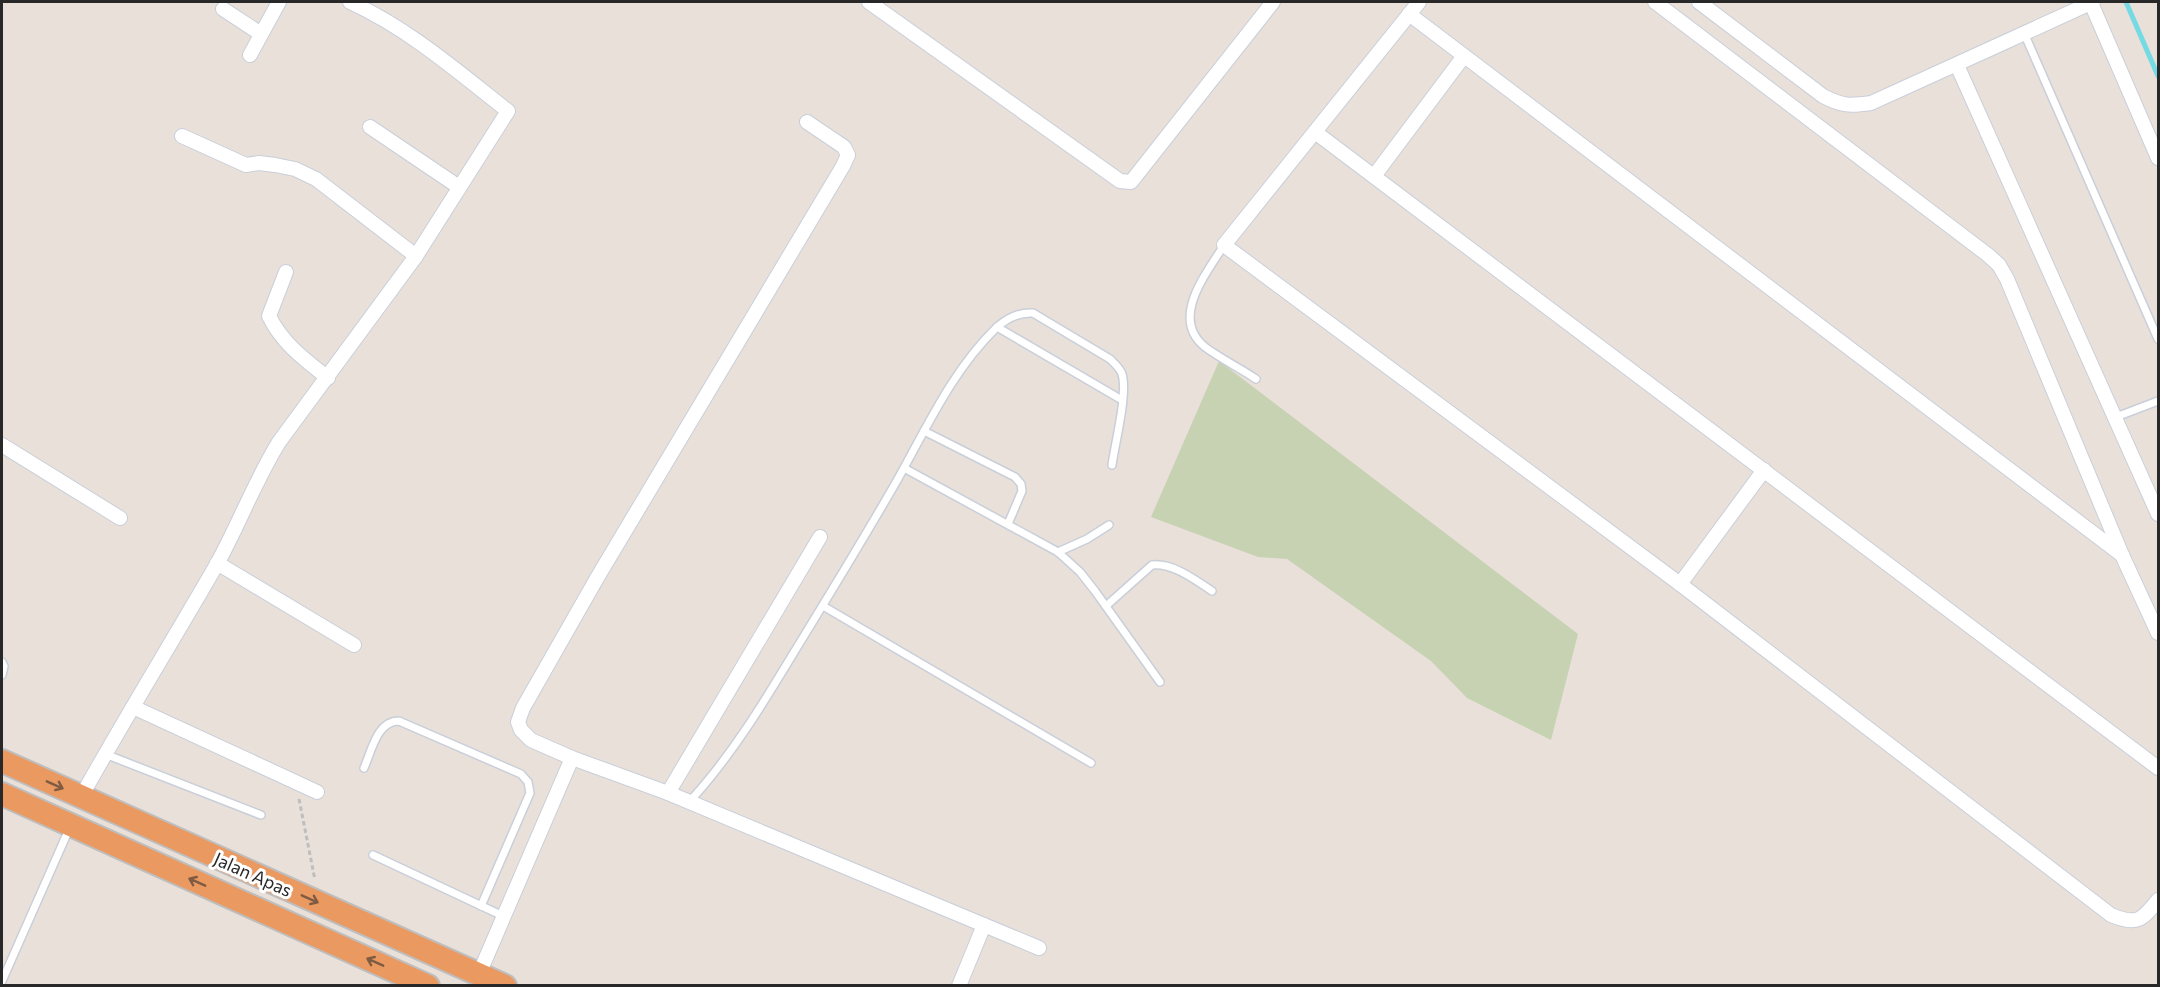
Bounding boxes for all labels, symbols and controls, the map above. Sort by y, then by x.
one-way arrow [45,780,64,791]
street label: Jalan Apas [211,847,295,901]
one-way arrow [188,875,206,887]
one-way arrow [300,894,318,905]
one-way arrow [366,955,384,967]

